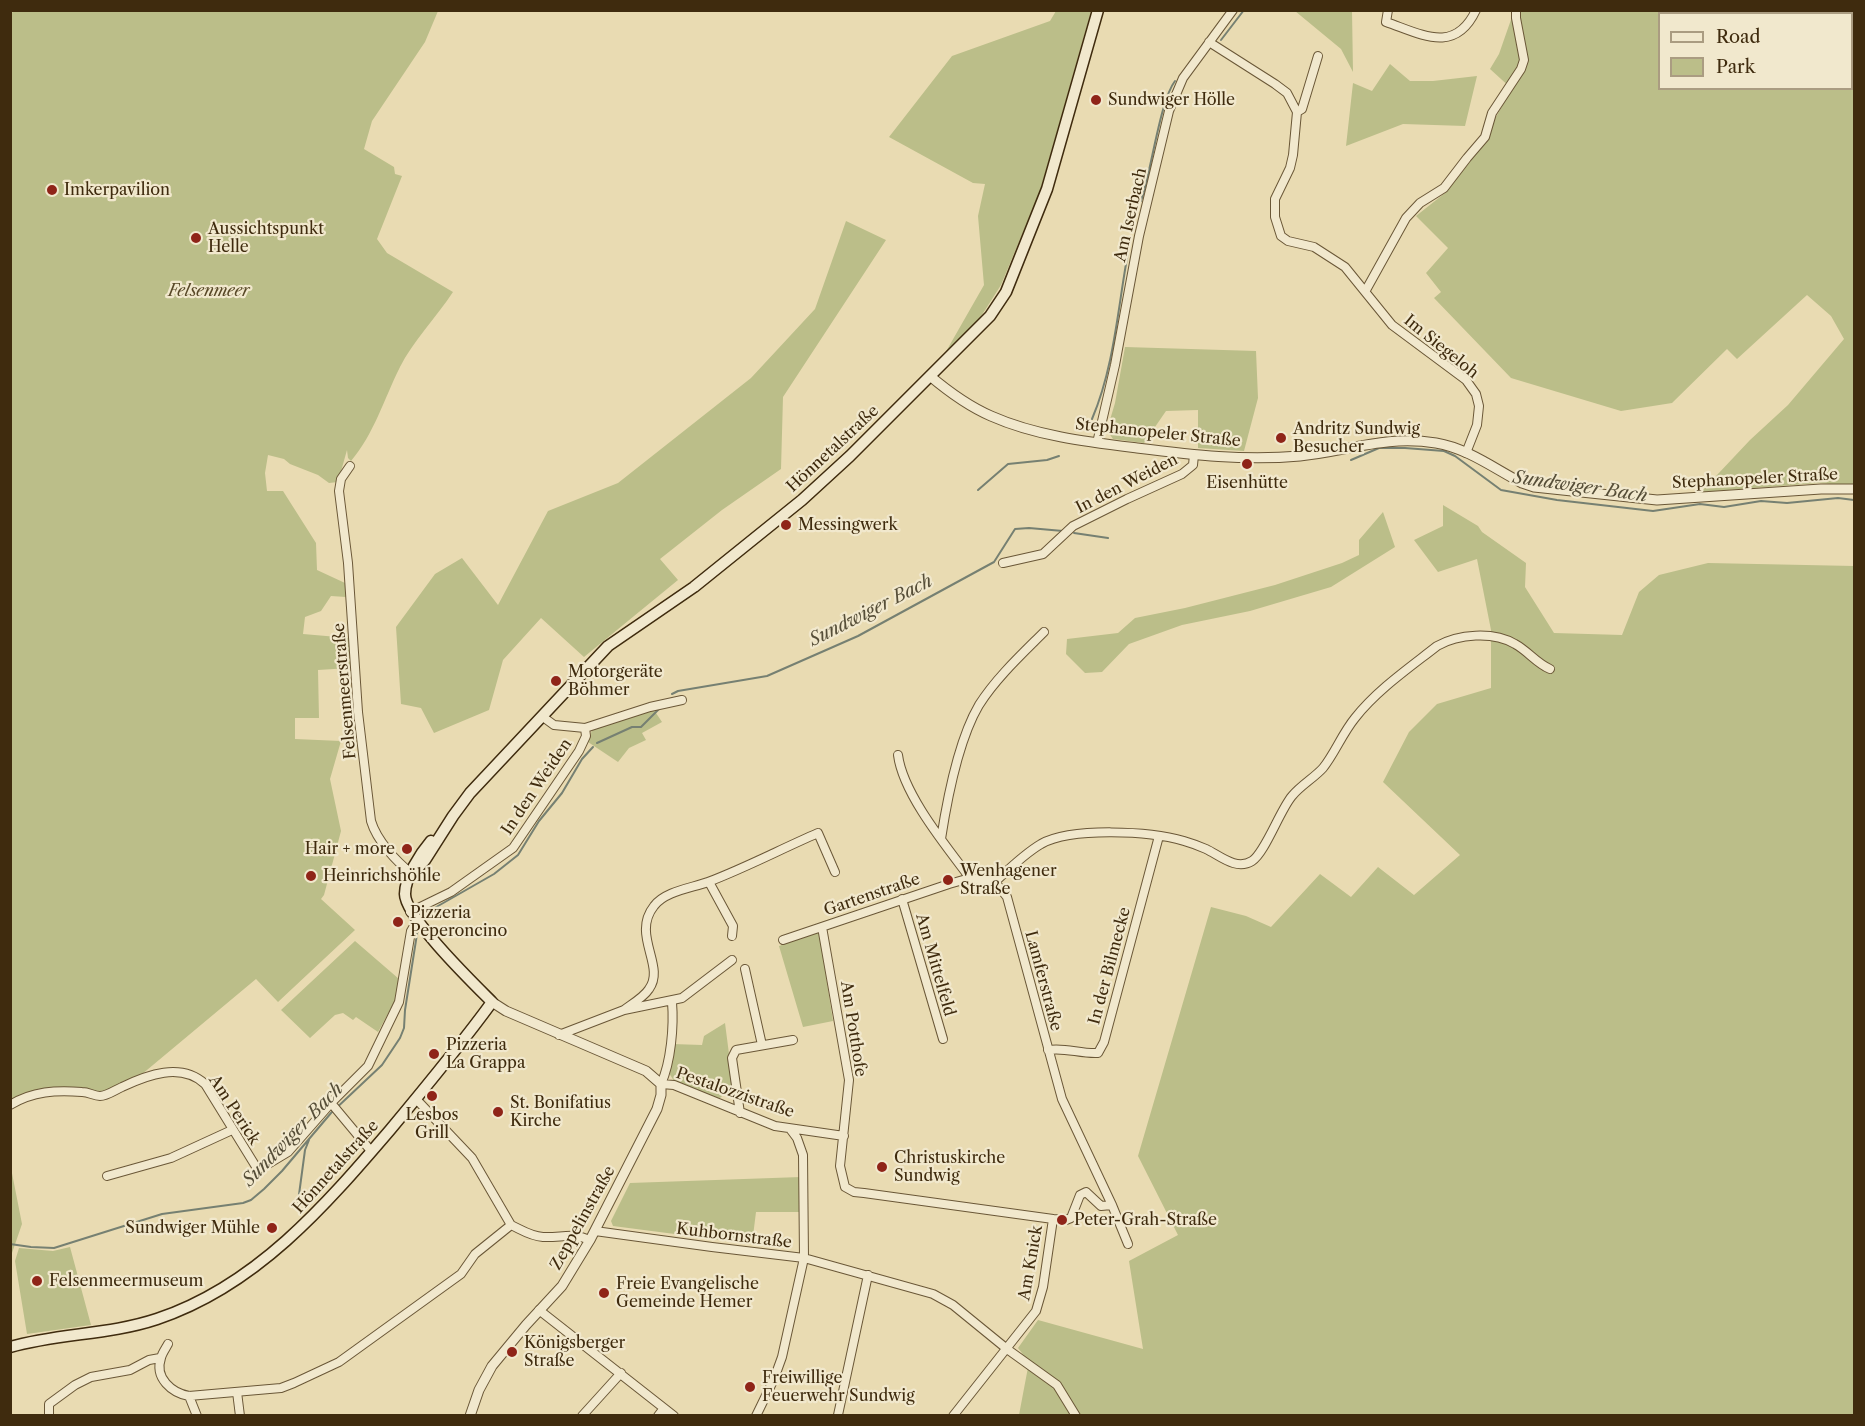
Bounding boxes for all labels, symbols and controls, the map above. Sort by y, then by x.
legend [1658,12,1853,90]
text: Road [1716,26,1761,48]
text: Park [1716,56,1755,78]
place label: Sundwiger Hölle [1108,90,1235,110]
marker: Sundwiger Hölle [1089,93,1103,107]
street label: Am Iserbach [1111,166,1151,264]
place label: Imkerpavilion [64,180,170,200]
marker: Imkerpavilion [45,183,59,197]
place label: Aussichtspunkt Helle [208,219,324,257]
marker: Aussichtspunkt Helle [189,231,203,245]
park label: Felsenmeer [168,281,250,301]
street label: Im Siegeloh [1400,311,1482,383]
street label: Hönnetalstraße [783,402,883,496]
street label: Stephanopeler Straße [1074,415,1242,451]
place label: Andritz Sundwig Besucher [1293,419,1420,457]
marker: Andritz Sundwig Besucher [1274,431,1288,445]
street label: In den Weiden [1073,450,1181,518]
marker: Eisenhütte [1240,457,1254,471]
street label: Stephanopeler Straße [1671,465,1839,493]
water label: Sundwiger Bach [1511,467,1649,507]
place label: Eisenhütte [1206,473,1288,493]
place label: Messingwerk [798,515,898,535]
marker: Messingwerk [779,518,793,532]
water label: Sundwiger Bach [806,571,936,651]
street label: Felsenmeerstraße [329,622,361,760]
place label: Motorgeräte Böhmer [568,662,663,700]
marker: Motorgeräte Böhmer [549,674,563,688]
street label: In den Weiden [498,735,576,839]
place label: Hair + more [305,839,395,859]
marker: Hair + more [400,842,414,856]
place label: Wenhagener Straße [960,861,1057,899]
place label: Heinrichshöhle [323,866,441,886]
marker: Heinrichshöhle [304,869,318,883]
street label: Gartenstraße [821,870,923,920]
marker: Wenhagener Straße [941,873,955,887]
place label: Pizzeria Peperoncino [410,903,507,941]
street label: In der Bilmecke [1085,905,1135,1027]
street label: Am Mittelfeld [911,911,959,1019]
marker: Pizzeria Peperoncino [391,915,405,929]
street label: Lamferstraße [1020,929,1066,1033]
street label: Am Potthofe [836,980,870,1078]
place label: Pizzeria La Grappa [446,1035,525,1073]
marker: Pizzeria La Grappa [427,1047,441,1061]
street label: Pestalozzistraße [673,1064,797,1122]
street label: Am Perick [204,1071,264,1149]
water label: Sundwiger Bach [238,1079,348,1191]
marker: Lesbos Grill [425,1089,439,1103]
place label: St. Bonifatius Kirche [510,1093,611,1131]
place label: Lesbos Grill [406,1105,458,1143]
marker: St. Bonifatius Kirche [491,1105,505,1119]
street label: Hönnetalstraße [289,1116,383,1218]
place label: Christuskirche Sundwig [894,1148,1005,1186]
marker: Christuskirche Sundwig [875,1160,889,1174]
street label: Zeppelinstraße [547,1163,619,1273]
place label: Peter-Grah-Straße [1074,1210,1217,1230]
marker: Peter-Grah-Straße [1055,1213,1069,1227]
place label: Sundwiger Mühle [125,1218,260,1238]
street label: Kuhbornstraße [675,1219,793,1253]
marker: Sundwiger Mühle [265,1221,279,1235]
street label: Am Knick [1015,1224,1047,1302]
place label: Felsenmeermuseum [49,1271,203,1291]
marker: Felsenmeermuseum [30,1274,44,1288]
place label: Freie Evangelische Gemeinde Hemer [616,1274,759,1312]
marker: Freie Evangelische Gemeinde Hemer [597,1286,611,1300]
place label: Königsberger Straße [524,1333,625,1371]
marker: Königsberger Straße [505,1345,519,1359]
place label: Freiwillige Feuerwehr Sundwig [762,1368,915,1406]
marker: Freiwillige Feuerwehr Sundwig [743,1380,757,1394]

